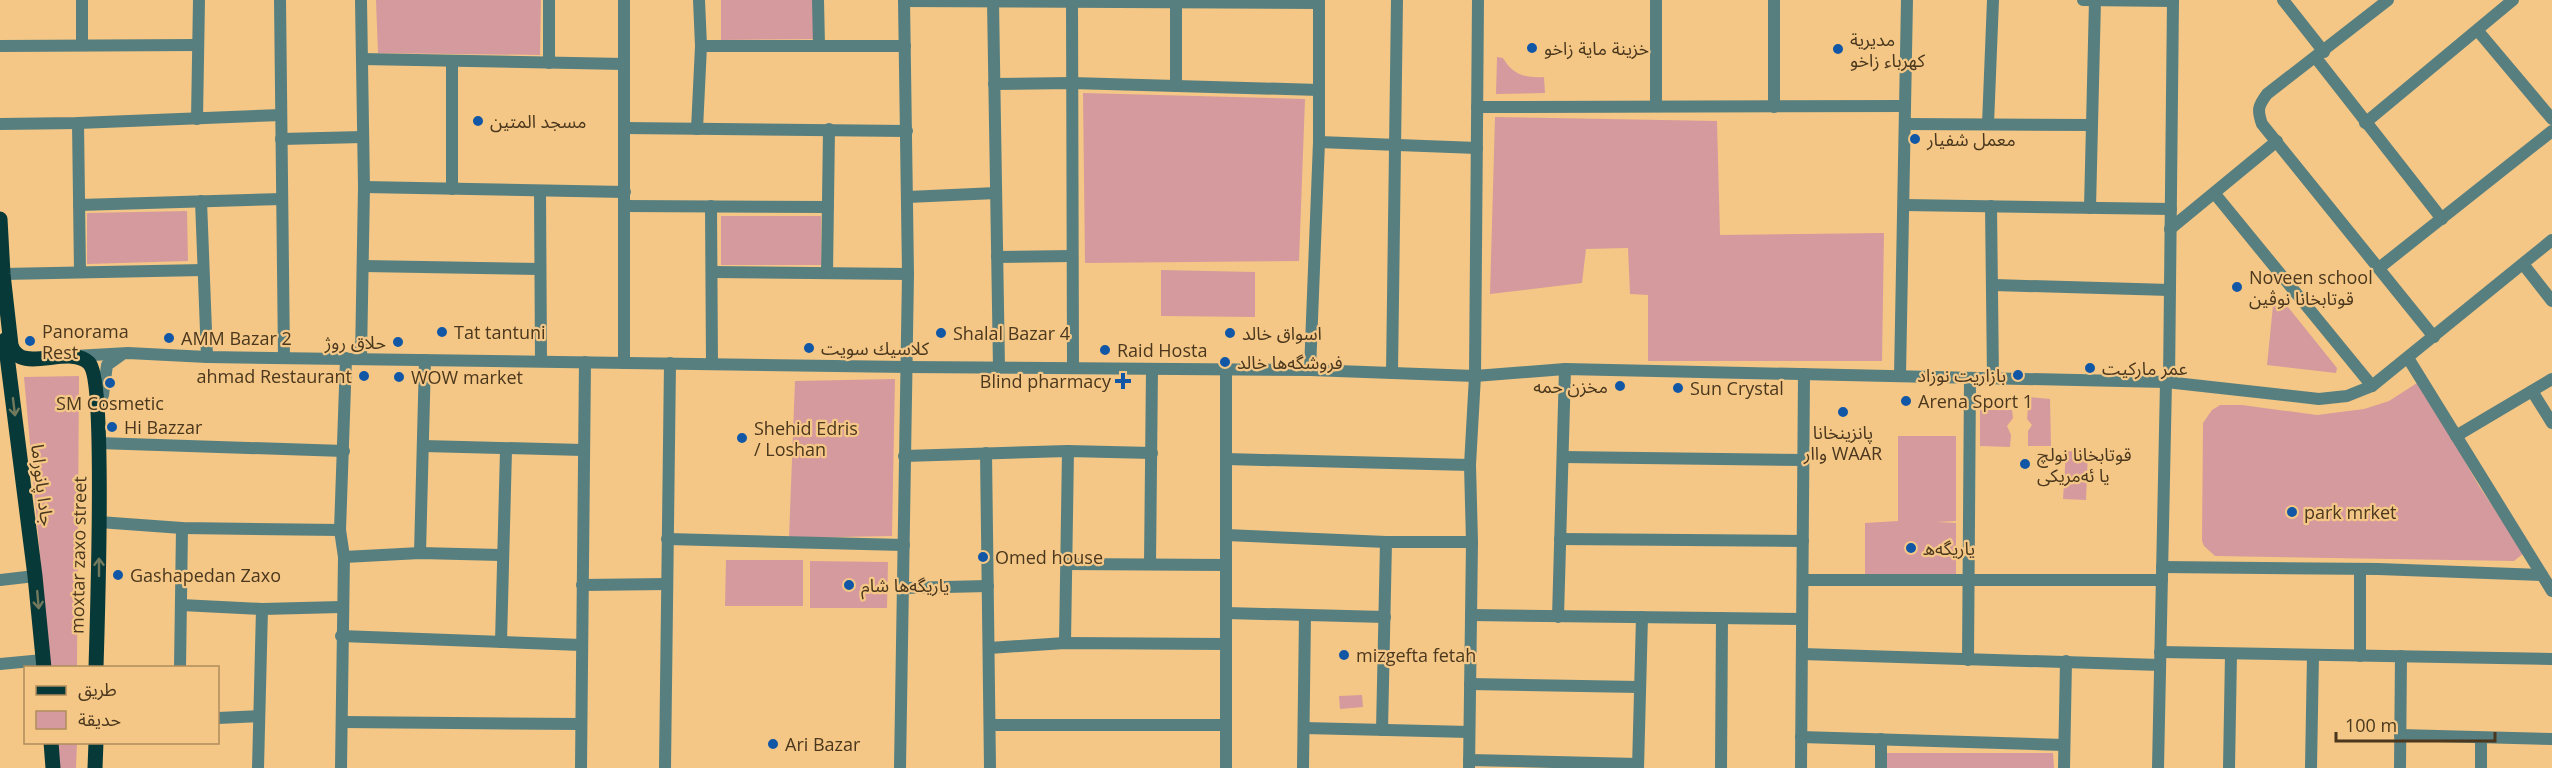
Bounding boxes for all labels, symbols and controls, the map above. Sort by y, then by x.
place label: مديرية كهرباء زاخو [1850,27,1925,72]
place label: خزينة ماية زاخو [1544,36,1649,60]
marker: خزينة ماية زاخو [1525,41,1539,55]
marker: مديرية كهرباء زاخو [1831,42,1845,56]
place label: مسجد المتين [490,109,586,133]
marker: مسجد المتين [471,114,485,128]
place label: معمل شفيار [1926,127,2016,151]
marker: معمل شفيار [1908,132,1922,146]
place label: Noveen school قوتابخانا نوڤين [2249,265,2373,310]
marker: Noveen school قوتابخانا نوڤين [2230,280,2244,294]
place label: Panorama Rest [42,319,129,364]
place label: Tat tantuni [454,320,546,344]
place label: Shalal Bazar 4 [953,321,1070,345]
place label: اسواق خالد [1242,321,1322,345]
marker: Tat tantuni [435,325,449,339]
place label: AMM Bazar 2 [181,326,292,350]
marker: Shalal Bazar 4 [934,326,948,340]
marker: اسواق خالد [1223,326,1237,340]
place label: حلاق روژ [324,330,386,354]
marker: AMM Bazar 2 [162,331,176,345]
marker: Panorama Rest [23,334,37,348]
marker: حلاق روژ [391,335,405,349]
place label: كلاسيك سويت [821,336,930,360]
place label: Raid Hosta [1117,338,1207,362]
marker: كلاسيك سويت [802,341,816,355]
marker: Raid Hosta [1098,343,1112,357]
place label: فروشگەها خالد [1237,350,1343,374]
marker: فروشگەها خالد [1218,355,1232,369]
place label: عمر ماركيت [2102,356,2188,380]
marker: عمر ماركيت [2083,361,2097,375]
place label: بازاريت نوزاد [1917,363,2006,387]
place label: ahmad Restaurant [197,364,352,388]
place label: WOW market [411,365,523,389]
marker: بازاريت نوزاد [2011,368,2025,382]
marker: ahmad Restaurant [357,369,371,383]
place label: Blind pharmacy [980,369,1112,393]
marker: WOW market [392,370,406,384]
marker: Blind pharmacy [1116,374,1130,388]
place label: مخزن حمه [1533,374,1608,398]
marker: SM Cosmetic [103,376,117,390]
place label: Sun Crystal [1690,376,1784,400]
marker: مخزن حمه [1613,379,1627,393]
marker: Sun Crystal [1671,381,1685,395]
place label: Arena Sport 1 [1918,389,2033,413]
place label: SM Cosmetic [56,391,164,415]
marker: Arena Sport 1 [1899,394,1913,408]
one-way arrow [8,397,19,416]
marker: پانزینخانا واار WAAR [1836,405,1850,419]
place label: Hi Bazzar [124,415,203,439]
place label: Shehid Edris / Loshan [754,416,858,461]
marker: Hi Bazzar [105,420,119,434]
place label: پانزینخانا واار WAAR [1803,420,1882,465]
marker: Shehid Edris / Loshan [735,431,749,445]
place label: قوتابخانا نولچ يا ئەمريكى [2037,442,2131,487]
street label: جادا پانوراما [26,443,60,527]
marker: قوتابخانا نولچ يا ئەمريكى [2018,457,2032,471]
street label: moxtar zaxo street [65,476,91,634]
place label: park mrket [2304,500,2397,524]
marker: park mrket [2285,505,2299,519]
place label: یاریگه‌ه [1923,536,1975,560]
marker: یاریگه‌ه [1904,541,1918,555]
place label: Omed house [995,545,1103,569]
marker: Omed house [976,550,990,564]
one-way arrow [93,558,105,578]
place label: Gashapedan Zaxo [130,563,281,587]
marker: Gashapedan Zaxo [111,568,125,582]
place label: ياريگه‌ها شام [861,573,949,600]
marker: ياريگه‌ها شام [842,578,856,592]
one-way arrow [33,590,44,610]
place label: mizgefta fetah [1356,643,1476,667]
marker: mizgefta fetah [1337,648,1351,662]
legend [24,666,219,744]
text: طريق [78,677,117,701]
scale bar [2336,705,2495,743]
text: حديقة [78,707,121,731]
text: 100 m [2345,713,2397,737]
place label: Ari Bazar [785,732,861,756]
marker: Ari Bazar [766,737,780,751]

